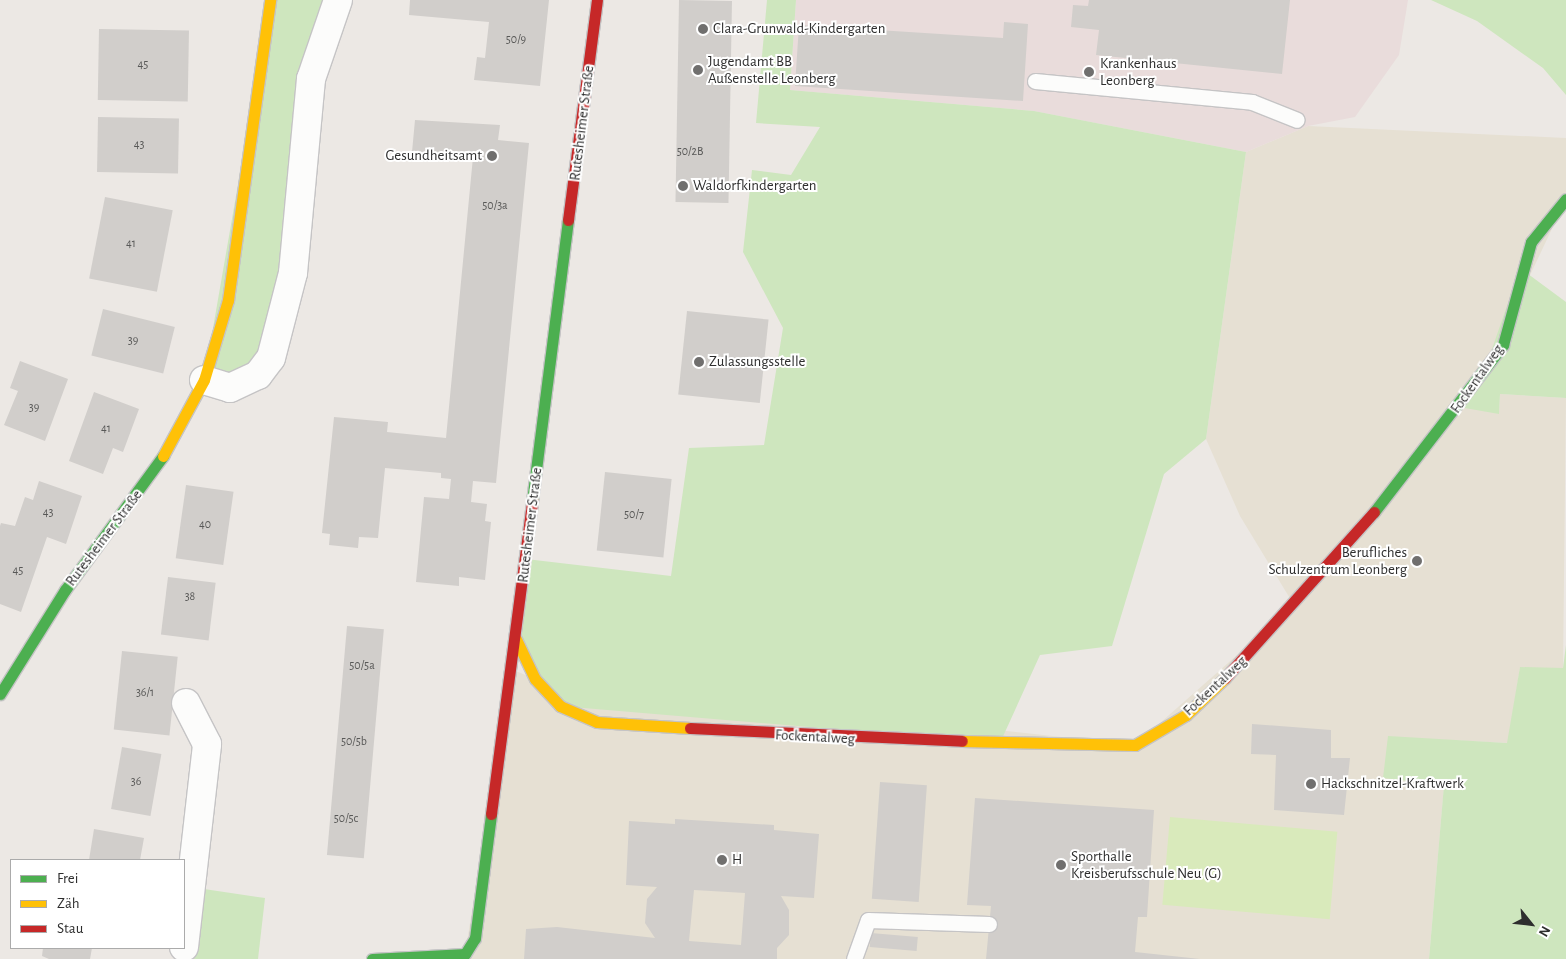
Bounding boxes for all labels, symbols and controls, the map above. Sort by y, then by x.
place label: Clara-Grunwald-Kindergarten [713,20,886,38]
marker: Clara-Grunwald-Kindergarten [697,23,709,35]
house number: 50/9 [506,33,526,47]
place label: Jugendamt BB Außenstelle Leonberg [708,52,835,87]
place label: Krankenhaus Leonberg [1100,54,1176,89]
house number: 45 [138,58,148,72]
street label: Rutesheimer Straße [566,64,598,182]
marker: Jugendamt BB Außenstelle Leonberg [692,64,704,76]
marker: Krankenhaus Leonberg [1082,65,1096,79]
house number: 43 [134,138,144,152]
house number: 50/2B [677,145,703,159]
place label: Gesundheitsamt [386,147,482,165]
marker: Gesundheitsamt [486,150,498,162]
place label: Waldorfkindergarten [693,177,817,195]
marker: Waldorfkindergarten [677,180,689,192]
house number: 50/3a [482,199,508,213]
house number: 41 [126,237,136,251]
house number: 39 [128,334,138,348]
street label: Fockentalweg [1447,341,1507,417]
place label: Zulassungsstelle [709,353,806,371]
marker: Zulassungsstelle [693,356,705,368]
house number: 39 [29,401,39,415]
house number: 41 [101,422,111,436]
street label: Rutesheimer Straße [514,466,546,584]
street label: Rutesheimer Straße [62,486,146,590]
house number: 43 [43,506,53,520]
house number: 50/7 [624,508,644,522]
house number: 40 [199,518,211,532]
place label: Berufliches Schulzentrum Leonberg [1268,543,1407,578]
marker: Berufliches Schulzentrum Leonberg [1411,555,1423,567]
house number: 45 [13,564,23,578]
house number: 38 [185,590,195,604]
street label: Fockentalweg [1180,652,1250,720]
house number: 50/5a [349,659,375,673]
house number: 36/1 [136,686,154,700]
street label: Fockentalweg [775,726,855,748]
house number: 50/5b [341,735,367,749]
house number: 36 [131,775,141,789]
place label: Hackschnitzel-Kraftwerk [1321,775,1464,793]
marker: Hackschnitzel-Kraftwerk [1305,778,1317,790]
house number: 50/5c [334,812,358,826]
place label: Sporthalle Kreisberufsschule Neu (G) [1071,847,1222,882]
place label: H [732,851,742,869]
marker: H [716,854,728,866]
legend [10,859,185,949]
marker: Sporthalle Kreisberufsschule Neu (G) [1055,859,1067,871]
text: Frei [57,871,78,886]
text: Zäh [57,896,80,911]
north arrow [1506,899,1556,949]
text: Stau [57,921,83,936]
text: N [1536,924,1553,939]

